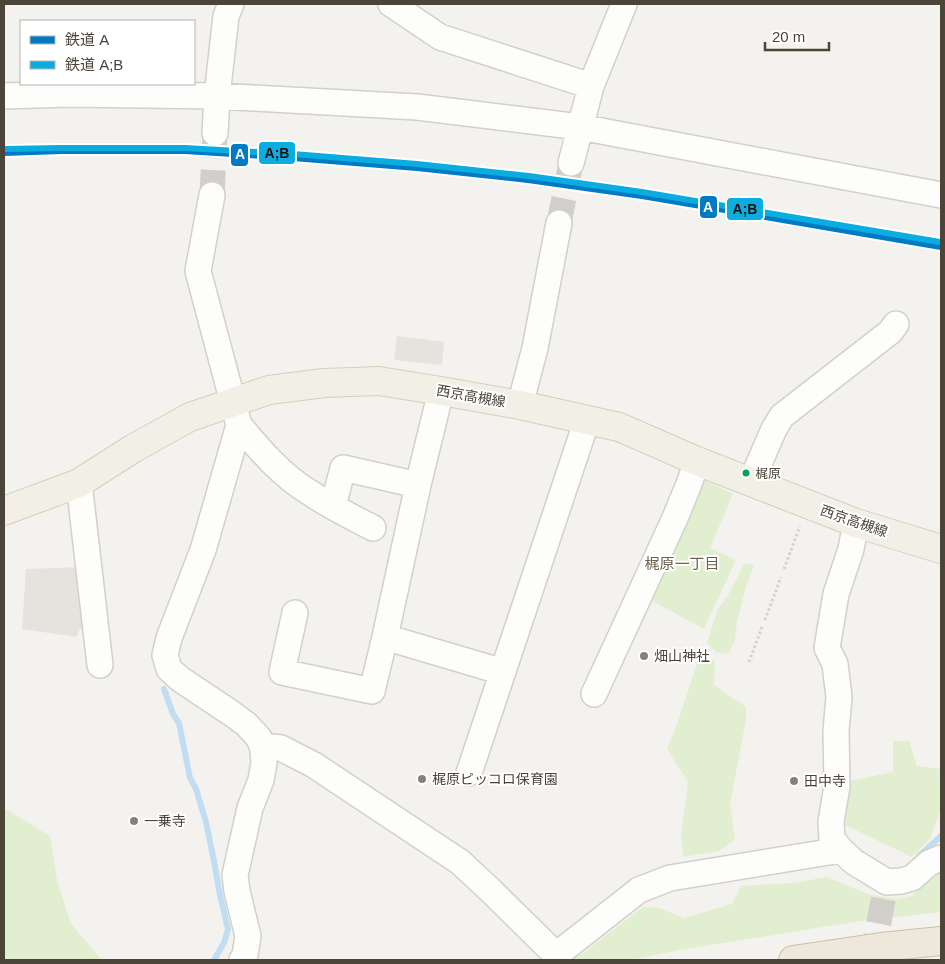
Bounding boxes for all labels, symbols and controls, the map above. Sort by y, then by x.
legend [20,20,195,85]
scale bar [765,20,829,52]
text: 20 m [772,28,805,45]
text: 鉄道 A [65,31,109,48]
text: 鉄道 A;B [65,56,123,73]
line badge: A;B [258,141,296,165]
line badge: A [230,143,249,167]
text: A;B [265,145,289,161]
text: A [235,146,245,162]
line badge: A [699,195,718,219]
line badge: A;B [726,197,764,221]
text: A [703,199,713,215]
text: A;B [733,201,757,217]
street label: 西京高槻線 [435,382,507,410]
place label: 梶原 [755,466,781,481]
marker: 梶原 [741,468,751,478]
street label: 西京高槻線 [818,502,890,540]
district label: 梶原一丁目 [644,555,720,572]
place label: 畑山神社 [654,648,710,664]
marker: 畑山神社 [638,650,650,662]
place label: 梶原ピッコロ保育園 [432,771,558,787]
marker: 梶原ピッコロ保育園 [416,773,428,785]
place label: 田中寺 [804,773,846,789]
marker: 田中寺 [788,775,800,787]
place label: 一乗寺 [144,813,186,829]
marker: 一乗寺 [128,815,140,827]

